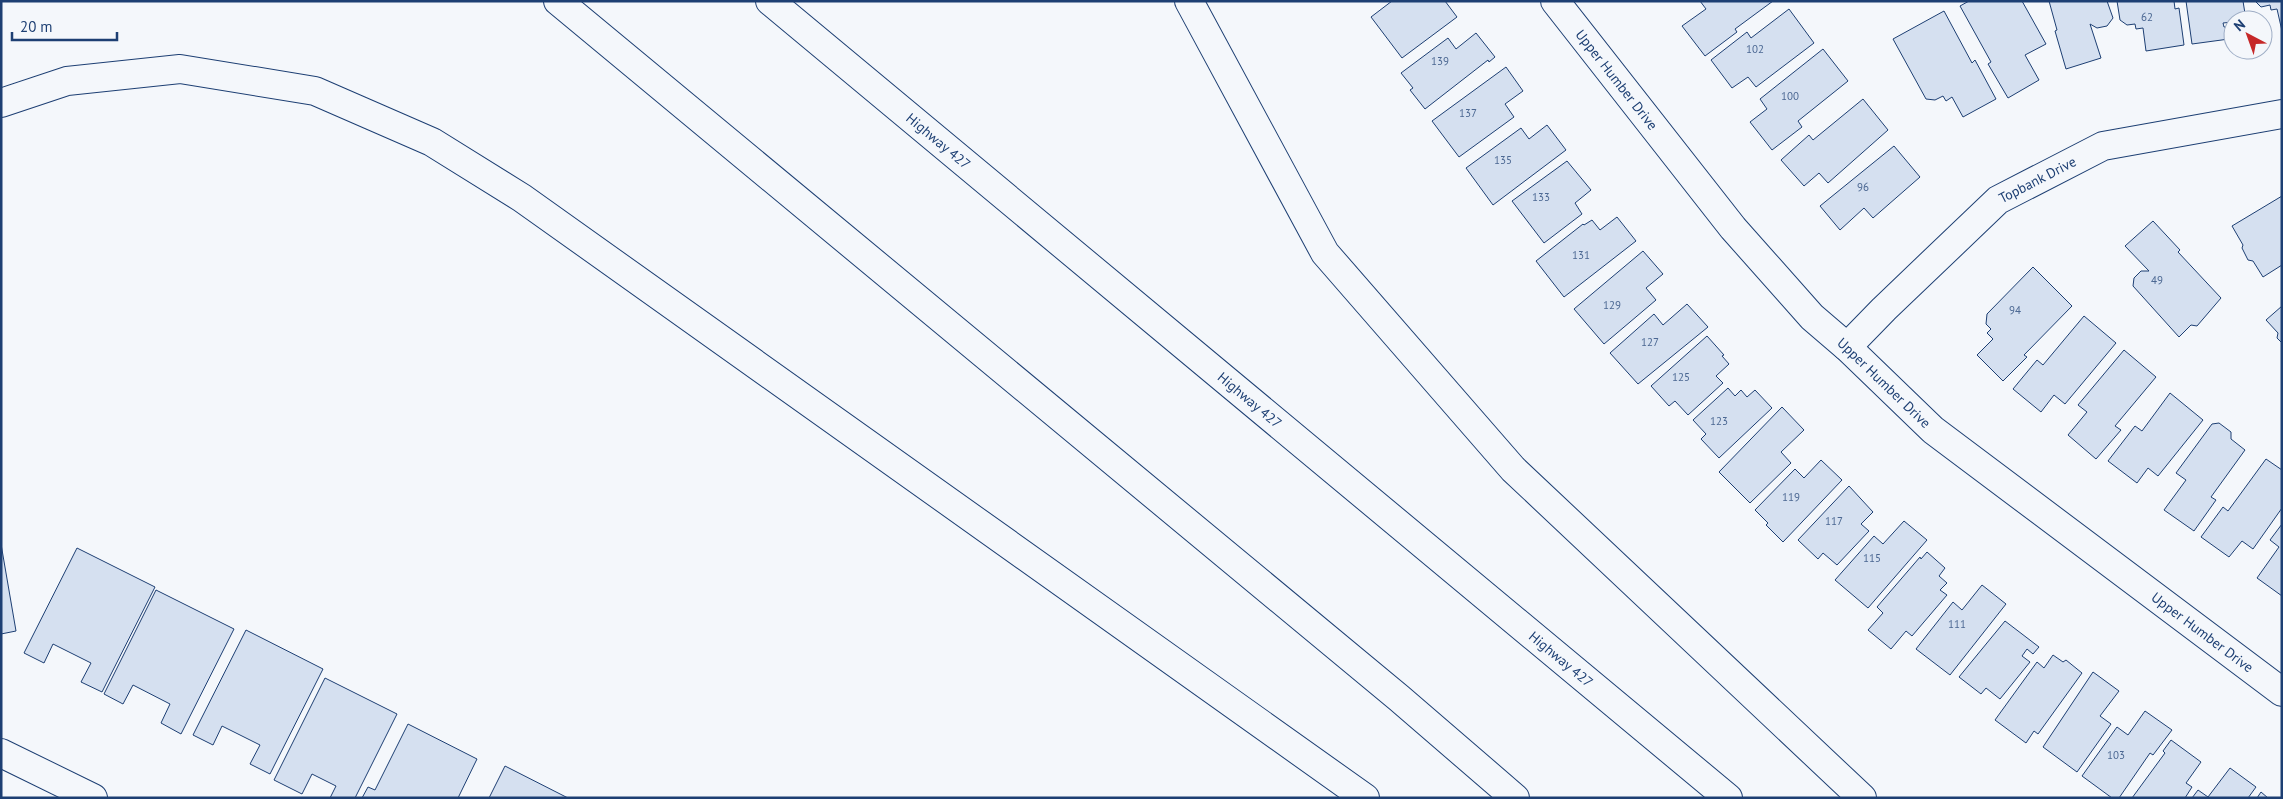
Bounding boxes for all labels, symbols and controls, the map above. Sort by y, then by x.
scale bar [12,10,118,42]
house number: 62 [2141,10,2153,24]
north arrow [2223,10,2273,60]
text: N [2230,15,2249,35]
text: 20 m [20,17,53,36]
street label: Upper Humber Drive [1572,26,1662,134]
house number: 102 [1746,42,1764,56]
house number: 139 [1431,54,1449,68]
house number: 100 [1781,89,1799,103]
house number: 137 [1459,106,1477,120]
street label: Highway 427 [902,109,974,173]
street label: Topbank Drive [1996,152,2079,207]
house number: 135 [1494,153,1512,167]
house number: 96 [1857,180,1869,194]
house number: 133 [1532,190,1550,204]
house number: 131 [1572,248,1590,262]
house number: 49 [2151,273,2163,287]
house number: 129 [1603,298,1621,312]
house number: 94 [2009,303,2021,317]
street label: Upper Humber Drive [1834,334,1934,432]
house number: 127 [1641,335,1659,349]
street label: Highway 427 [1214,368,1286,432]
house number: 125 [1672,370,1690,384]
house number: 123 [1710,414,1728,428]
house number: 119 [1782,490,1800,504]
house number: 117 [1825,514,1843,528]
house number: 115 [1863,551,1881,565]
street label: Upper Humber Drive [2148,588,2257,676]
house number: 111 [1948,617,1966,631]
street label: Highway 427 [1525,627,1597,691]
house number: 103 [2107,748,2125,762]

